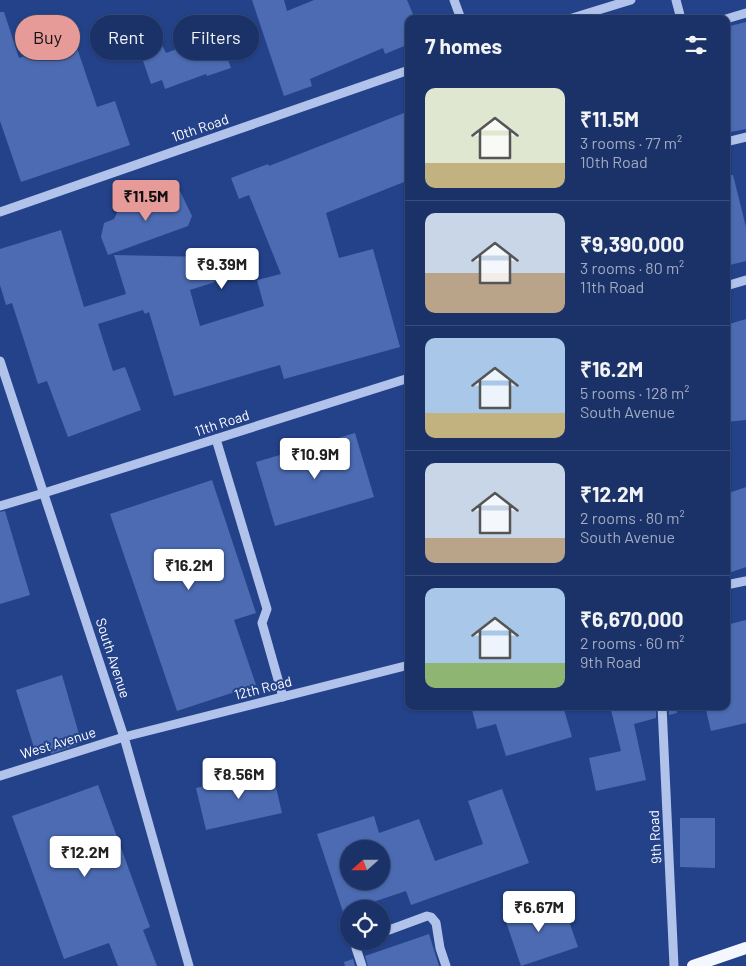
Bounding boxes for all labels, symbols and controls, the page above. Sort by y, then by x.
chip: Buy [15,15,80,60]
chip: Rent [90,15,163,60]
chip: Filters [173,15,259,60]
icon: filters [682,31,710,59]
text: 7 homes [425,33,502,58]
text: ₹11.5M [580,106,639,131]
icon: home [465,108,525,168]
street label: 10th Road [169,110,231,145]
text: 3 rooms · 77 m² [580,133,682,152]
text: 10th Road [580,152,648,171]
pin: ₹11.5M [105,180,187,222]
text: ₹11.5M [124,186,168,205]
text: ₹9,390,000 [580,231,684,256]
icon: home [465,233,525,293]
pin: ₹9.39M [181,248,263,290]
text: ₹9.39M [197,254,247,273]
text: 3 rooms · 80 m² [580,258,684,277]
text: 11th Road [580,277,644,296]
text: ₹16.2M [580,356,643,381]
icon: home [465,358,525,418]
text: 5 rooms · 128 m² [580,383,689,402]
text: South Avenue [580,402,675,421]
street label: 11th Road [192,406,251,439]
pin: ₹10.9M [274,438,356,480]
text: ₹10.9M [291,444,339,463]
text: ₹12.2M [580,481,644,506]
icon: home [465,483,525,543]
text: 2 rooms · 80 m² [580,508,685,527]
text: South Avenue [580,527,675,546]
pin: ₹16.2M [148,548,230,591]
text: ₹16.2M [165,555,213,574]
text: ₹6,670,000 [580,606,683,631]
icon: home [465,608,525,668]
street label: South Avenue [93,616,134,700]
text: 2 rooms · 60 m² [580,633,685,652]
text: 9th Road [580,652,641,671]
street label: 12th Road [232,672,293,703]
street label: West Avenue [18,723,98,762]
pin: ₹8.56M [198,758,280,800]
text: ₹8.56M [214,764,264,783]
street label: 9th Road [645,810,664,864]
pin: ₹12.2M [44,836,126,878]
north arrow [340,840,390,890]
map controls [340,840,390,950]
text: ₹12.2M [61,842,109,861]
pin: ₹6.67M [498,890,580,933]
text: ₹6.67M [514,897,564,916]
button: locate [340,900,390,950]

